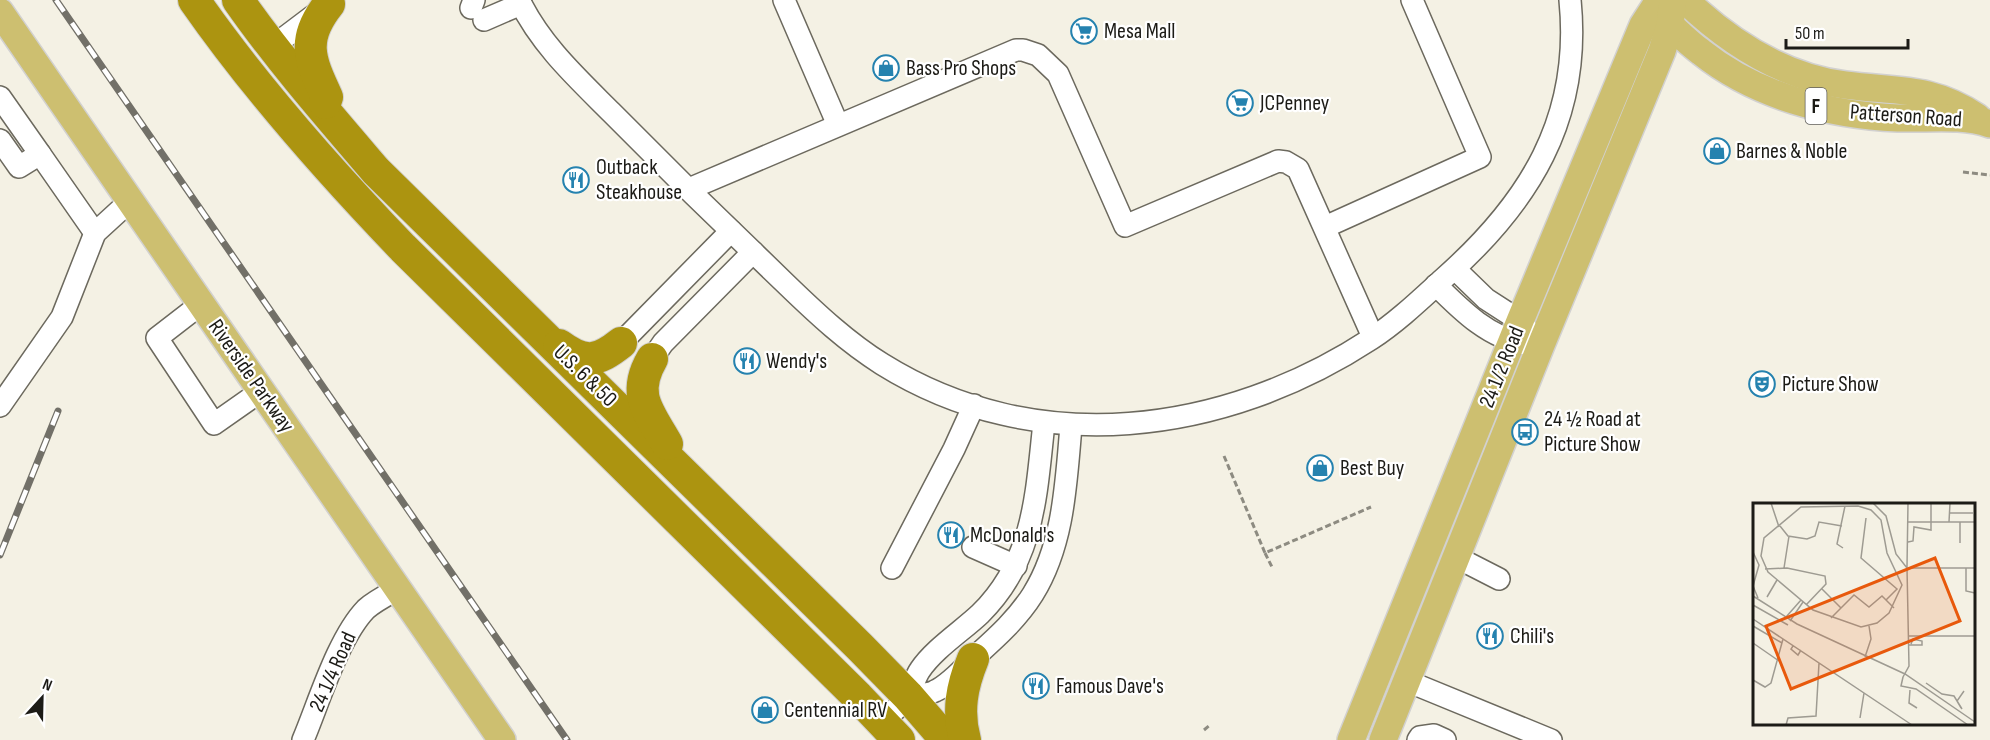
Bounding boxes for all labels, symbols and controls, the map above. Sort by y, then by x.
scale bar [1786,12,1908,50]
supermarket icon: Mesa Mall [1069,16,1099,46]
place label: Mesa Mall [1104,18,1175,45]
text: 50 m [1795,23,1825,44]
shop icon: Bass Pro Shops [871,53,901,83]
place label: Bass Pro Shops [906,55,1016,82]
supermarket icon: JCPenney [1225,88,1255,118]
road number: F [1806,88,1826,124]
place label: JCPenney [1259,90,1330,117]
street label: Patterson Road [1849,99,1963,133]
shop icon: Barnes & Noble [1702,136,1732,166]
place label: Barnes & Noble [1736,138,1847,165]
place label: Outback Steakhouse [596,154,682,206]
restaurant icon: Outback Steakhouse [561,165,591,195]
street label: Riverside Parkway [202,314,300,438]
street label: 24 1/2 Road [1474,322,1530,412]
street label: U.S. 6 & 50 [548,339,622,413]
restaurant icon: Wendy's [732,346,762,376]
place label: Wendy's [766,348,827,375]
theatre icon: Picture Show [1747,369,1777,399]
place label: Picture Show [1782,371,1878,398]
place label: 24 ½ Road at Picture Show [1544,406,1641,458]
bus stop icon: 24 ½ Road at Picture Show [1510,417,1540,447]
shop icon: Best Buy [1305,453,1335,483]
place label: Best Buy [1340,455,1405,482]
inset map [1753,503,1975,725]
restaurant icon: McDonald's [936,520,966,550]
place label: McDonald's [970,522,1054,549]
restaurant icon: Chili's [1475,621,1505,651]
place label: Chili's [1510,623,1554,650]
street label: 24 1/4 Road [303,628,363,716]
north arrow [12,668,72,728]
restaurant icon: Famous Dave's [1021,671,1051,701]
place label: Famous Dave's [1056,673,1164,700]
text: N [40,675,55,696]
shop icon: Centennial RV [750,695,780,725]
place label: Centennial RV [784,697,887,724]

